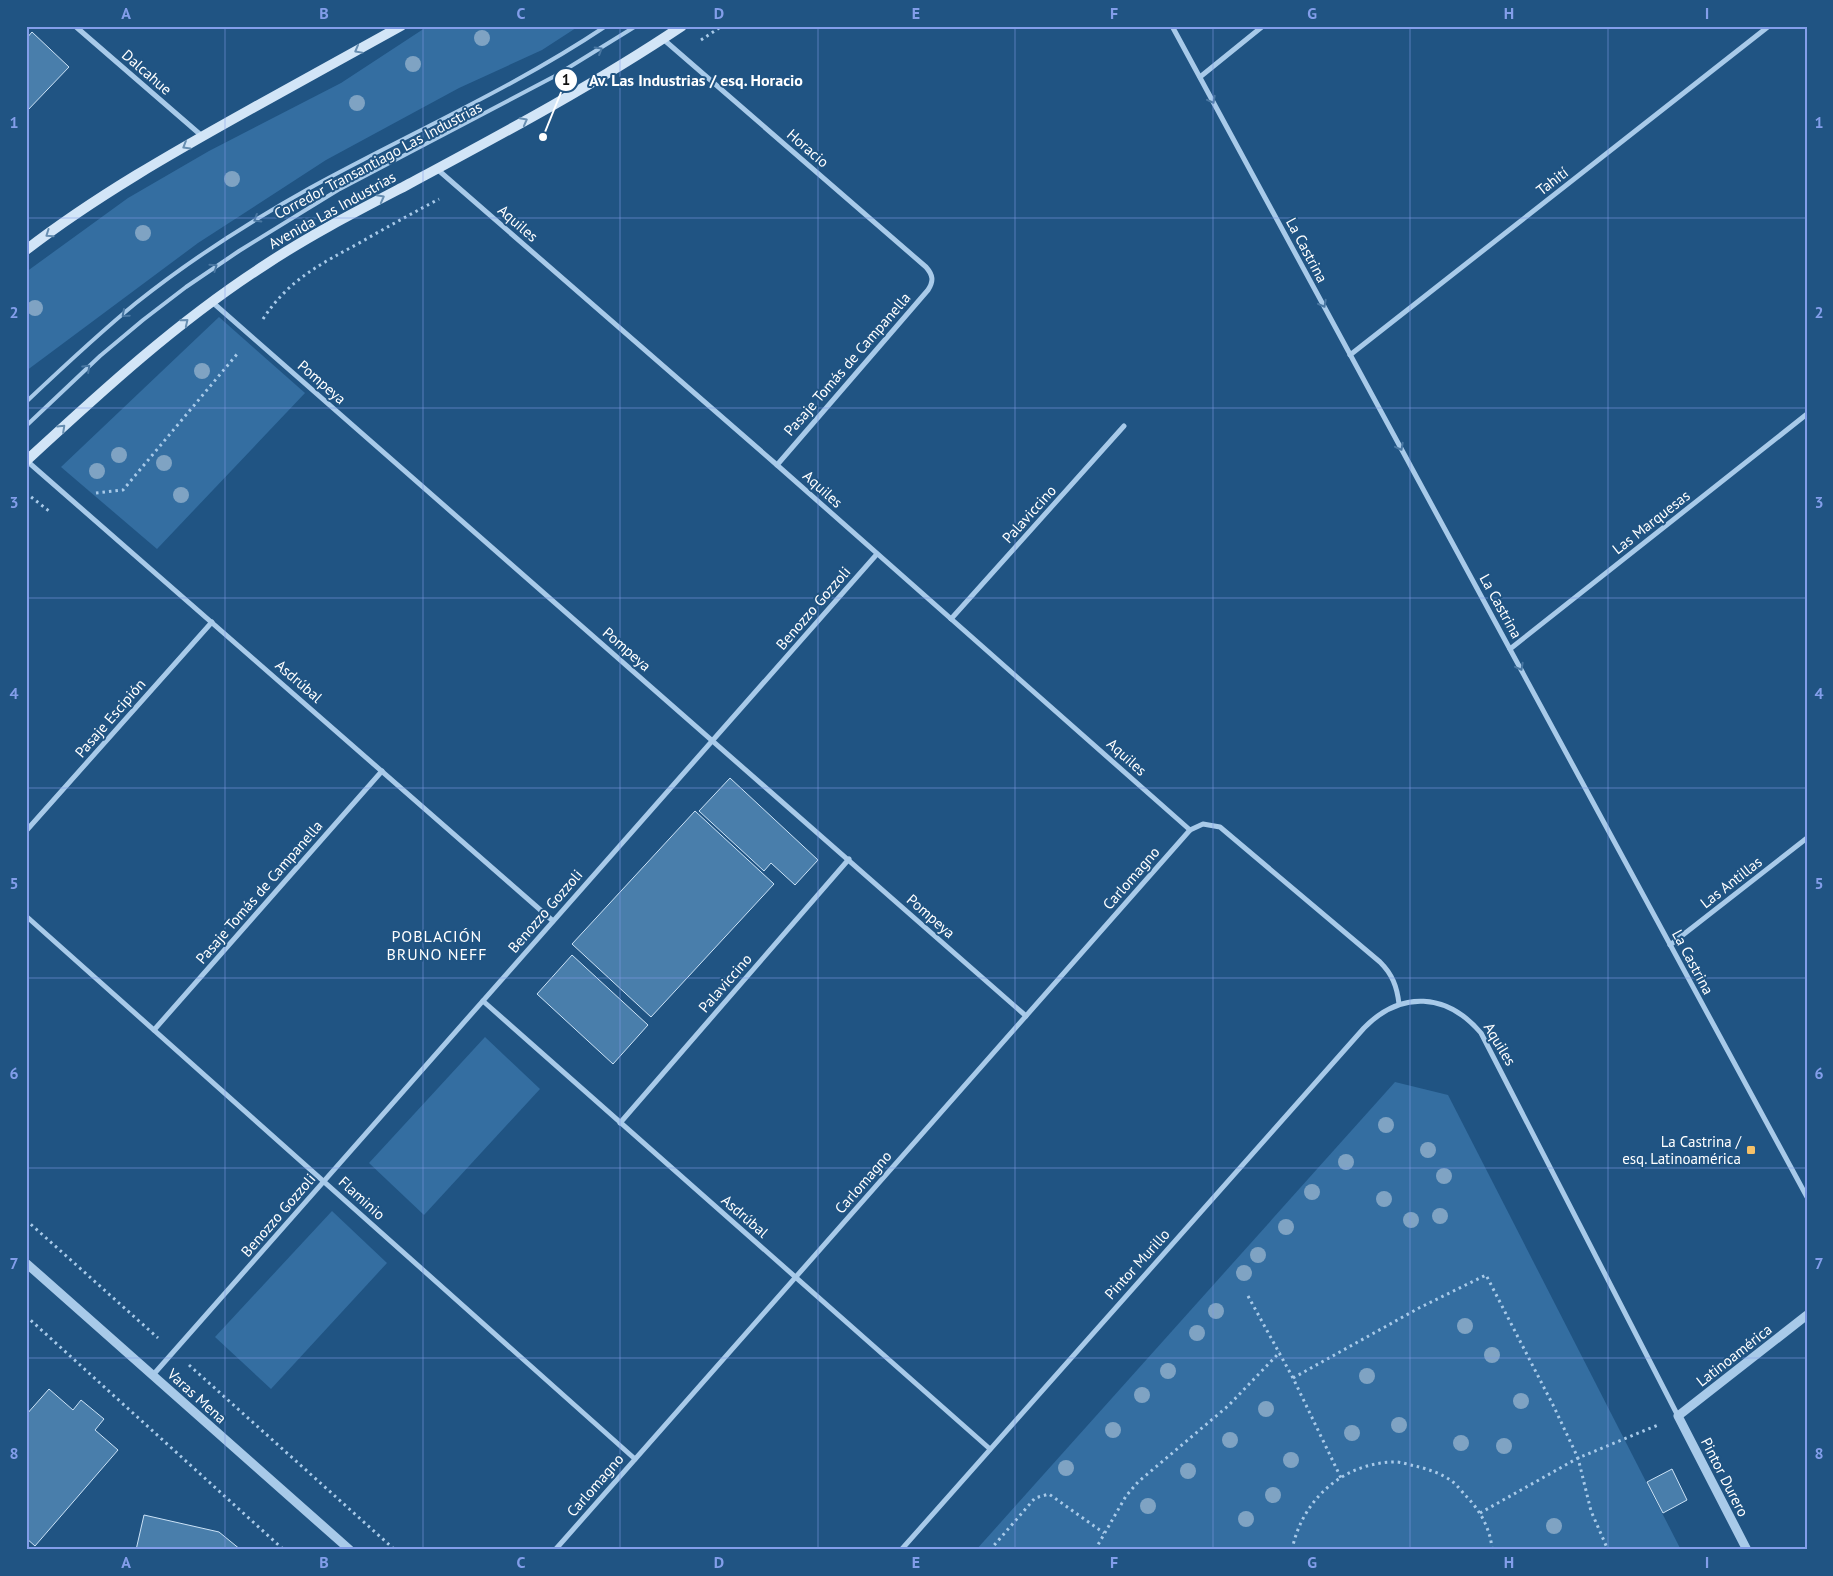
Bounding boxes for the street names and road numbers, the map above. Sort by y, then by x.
street label: Dalcahue [118,45,176,99]
street label: Corredor Transantiago Las Industrias [271,97,485,223]
street label: Horacio [783,125,833,171]
street label: Tahití [1532,163,1572,199]
street label: Avenida Las Industrias [265,167,399,253]
street label: Aquiles [494,200,542,246]
street label: La Castrina [1282,214,1332,286]
street label: Pasaje Tomás de Campanella [780,288,914,440]
street label: Pompeya [294,356,350,408]
street label: Aquiles [799,466,847,512]
street label: Palaviccino [998,481,1060,547]
street label: Las Marquesas [1608,486,1694,558]
street label: Benozzo Gozzoli [772,562,854,654]
street label: La Castrina [1476,570,1526,642]
street label: Pompeya [599,623,655,675]
street label: Asdrúbal [272,655,327,707]
street label: Pasaje Escipión [71,675,149,761]
street label: Aquiles [1103,734,1151,780]
street label: Pasaje Tomás de Campanella [192,816,326,968]
street label: Carlomagno [1099,843,1163,913]
street label: Las Antillas [1696,852,1766,912]
street label: Benozzo Gozzoli [504,865,586,957]
street label: Pompeya [903,890,959,942]
street label: La Castrina [1668,926,1718,998]
street label: Palaviccino [694,950,756,1016]
street label: Aquiles [1480,1019,1520,1069]
street label: Carlomagno [831,1147,895,1217]
street label: Benozzo Gozzoli [237,1169,319,1261]
street label: Flaminio [335,1172,389,1224]
street label: Asdrúbal [718,1190,773,1242]
street label: Pintor Murillo [1100,1225,1174,1303]
street label: Latinoamérica [1692,1320,1776,1390]
street label: Varas Mena [163,1364,231,1428]
street label: Pintor Durero [1697,1434,1753,1520]
street label: Carlomagno [563,1450,627,1520]

